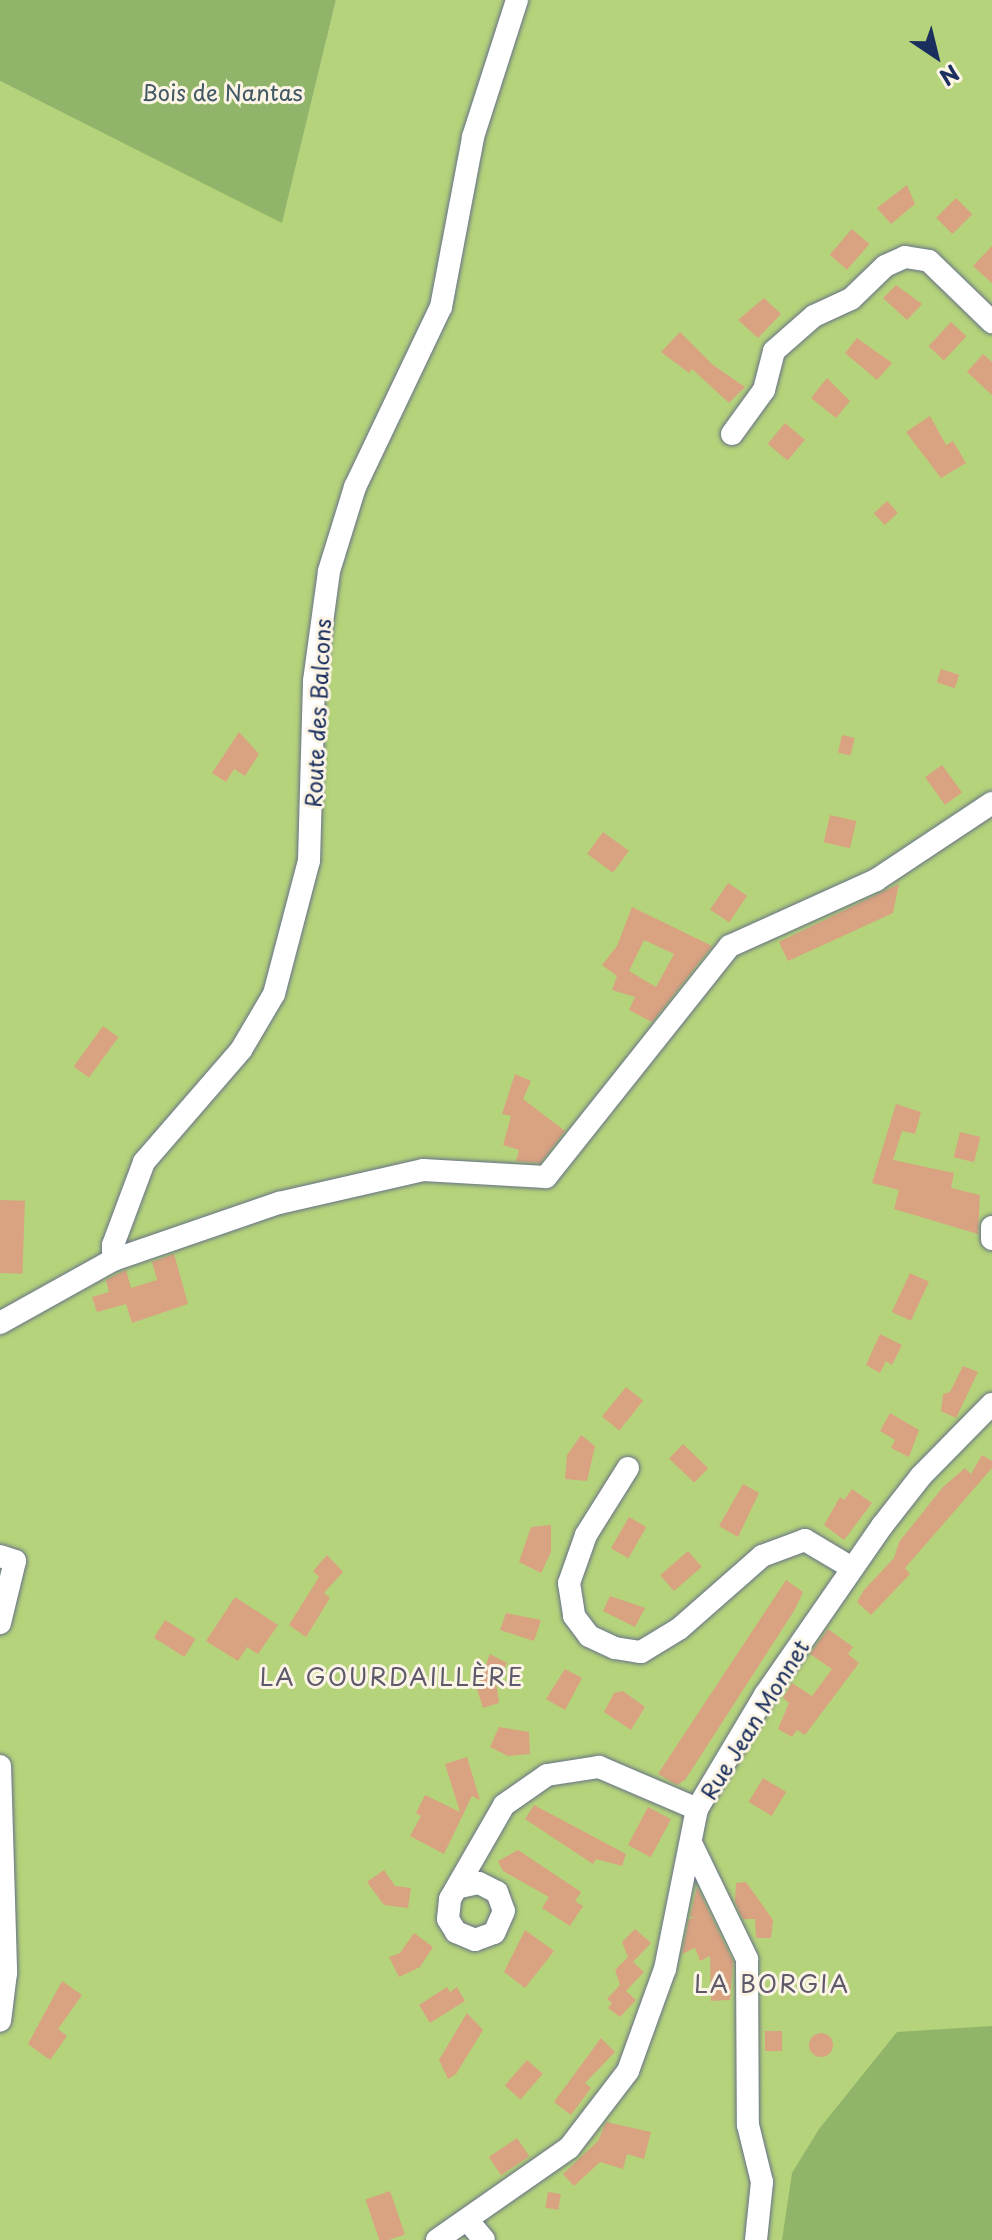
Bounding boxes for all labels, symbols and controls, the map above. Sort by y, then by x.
north arrow [896,16,976,96]
text: N [933,58,967,95]
park label: Bois de Nantas [141,79,303,105]
street label: Route des Balcons [299,617,335,809]
street label: Rue Jean Monnet [693,1633,815,1805]
district label: LA GOURDAILLÈRE [262,1663,522,1691]
district label: LA BORGIA [695,1970,849,1998]

